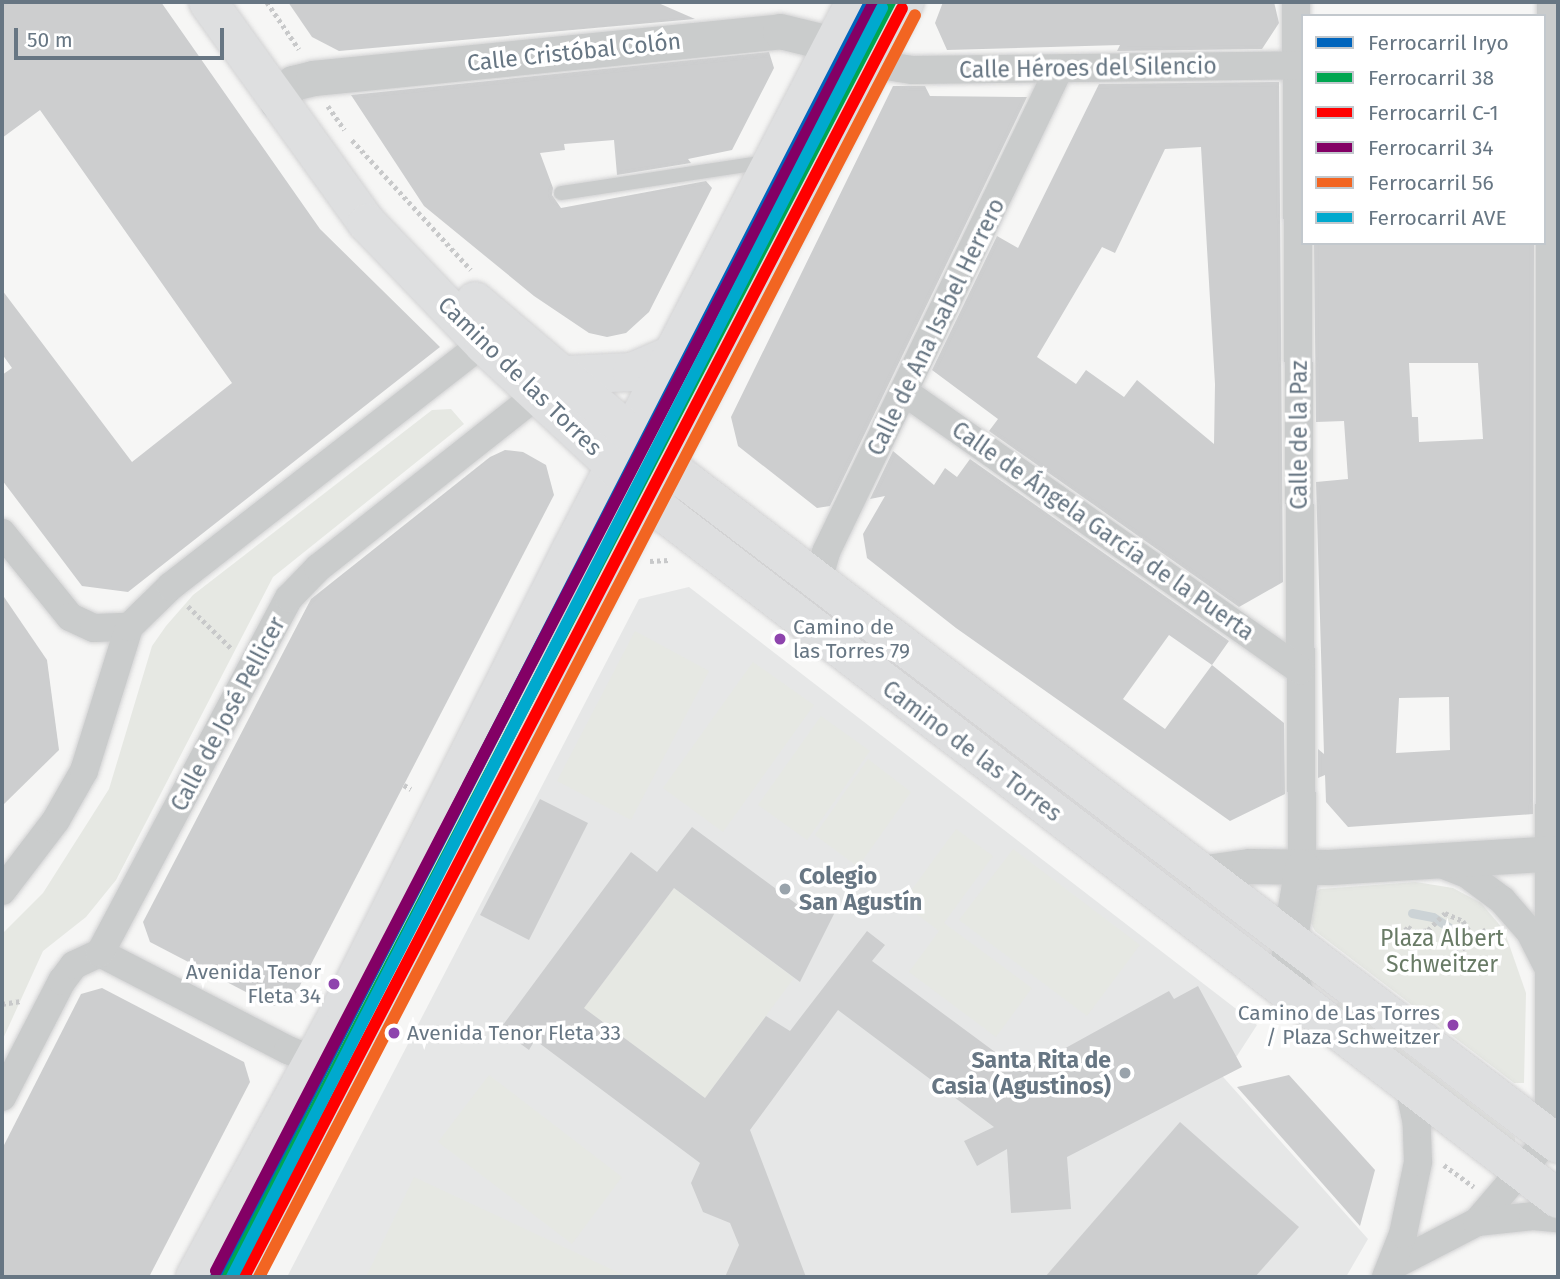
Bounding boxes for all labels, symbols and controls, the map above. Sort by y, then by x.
scale bar [18,14,228,58]
legend [1301,14,1546,245]
text: 50 m [27,27,73,53]
street label: Calle Cristóbal Colón [466,27,682,77]
text: Ferrocarril Iryo [1368,30,1509,56]
street label: Calle Héroes del Silencio [959,52,1217,84]
text: Ferrocarril 38 [1368,65,1494,91]
text: Ferrocarril C-1 [1368,100,1499,126]
text: Ferrocarril 34 [1368,135,1494,161]
text: Ferrocarril 56 [1368,170,1494,196]
street label: Calle de Ana Isabel Herrero [862,194,1010,460]
text: Ferrocarril AVE [1368,205,1507,231]
street label: Camino de las Torres [432,291,608,461]
street label: Calle de la Paz [1285,360,1313,510]
street label: Calle de Ángela García de la Puerta [947,416,1259,646]
street label: Calle de José Pellicer [165,612,291,816]
place label: Camino de las Torres 79 [793,614,910,664]
marker: Camino de las Torres 79 [773,632,787,646]
street label: Camino de las Torres [877,675,1067,827]
place label: Colegio San Agustín [799,862,922,916]
marker: Colegio San Agustín [777,881,793,897]
park label: Plaza Albert Schweitzer [1380,924,1504,978]
place label: Avenida Tenor Fleta 34 [186,959,321,1009]
marker: Avenida Tenor Fleta 34 [327,977,341,991]
place label: Camino de Las Torres / Plaza Schweitzer [1238,1000,1440,1050]
marker: Camino de Las Torres / Plaza Schweitzer [1446,1018,1460,1032]
place label: Avenida Tenor Fleta 33 [407,1020,621,1046]
marker: Avenida Tenor Fleta 33 [387,1026,401,1040]
place label: Santa Rita de Casia (Agustinos) [932,1046,1111,1100]
marker: Santa Rita de Casia (Agustinos) [1117,1065,1133,1081]

